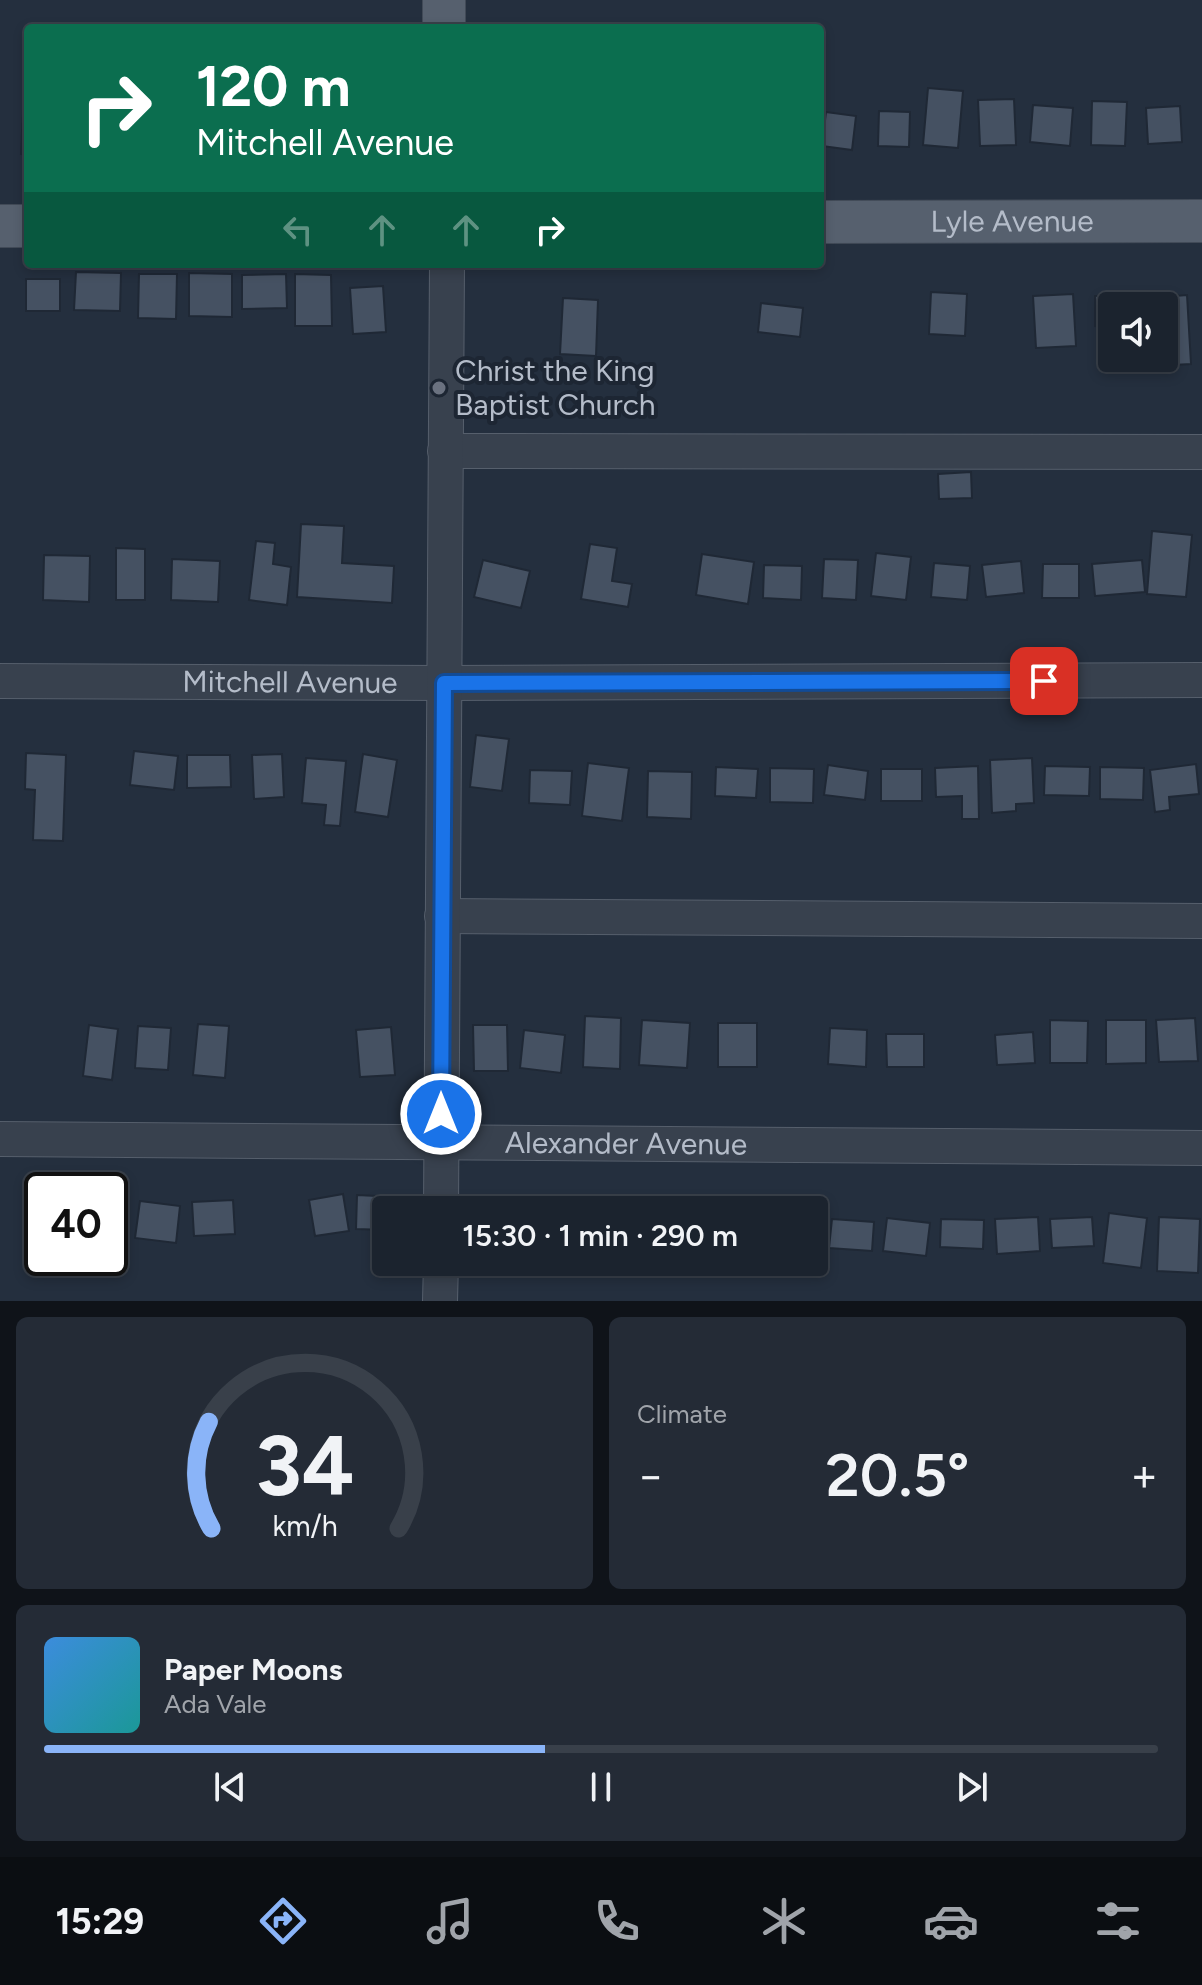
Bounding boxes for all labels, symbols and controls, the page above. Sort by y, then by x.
text: 120 m [196,53,351,120]
icon: right [64,56,168,160]
text: Mitchell Avenue [196,121,454,164]
street label: Lyle Avenue [930,202,1094,240]
icon: left [276,208,320,252]
icon: ahead [360,208,404,252]
icon: ahead [444,208,488,252]
icon: right [528,208,572,252]
map controls [1098,292,1178,372]
button: sound [1098,292,1178,372]
place label: Christ the King Baptist Church [455,352,656,423]
marker: Christ the King Baptist Church [430,379,448,397]
pin [1010,647,1078,715]
icon: arrive [1022,659,1066,703]
street label: Mitchell Avenue [182,663,398,701]
position arrow [399,1072,483,1156]
street label: Alexander Avenue [505,1124,747,1163]
speed limit sign: 40 [24,1172,128,1276]
text: 15:30 · 1 min · 290 m [462,1217,738,1254]
text: Climate [637,1398,727,1430]
text: 34 [255,1416,354,1516]
text: 20.5° [826,1439,970,1511]
text: − [637,1449,664,1502]
text: + [1131,1449,1158,1502]
text: km/h [272,1509,337,1543]
text: Paper Moons [164,1651,343,1688]
text: Ada Vale [164,1688,267,1720]
icon: previous [208,1765,252,1809]
icon: pause [579,1765,623,1809]
icon: next [950,1765,994,1809]
icon: directions [255,1893,311,1949]
icon: music [422,1893,478,1949]
icon: phone [589,1893,645,1949]
icon: climate [756,1893,812,1949]
icon: car [923,1893,979,1949]
icon: filters [1090,1893,1146,1949]
text: 15:29 [56,1900,144,1943]

